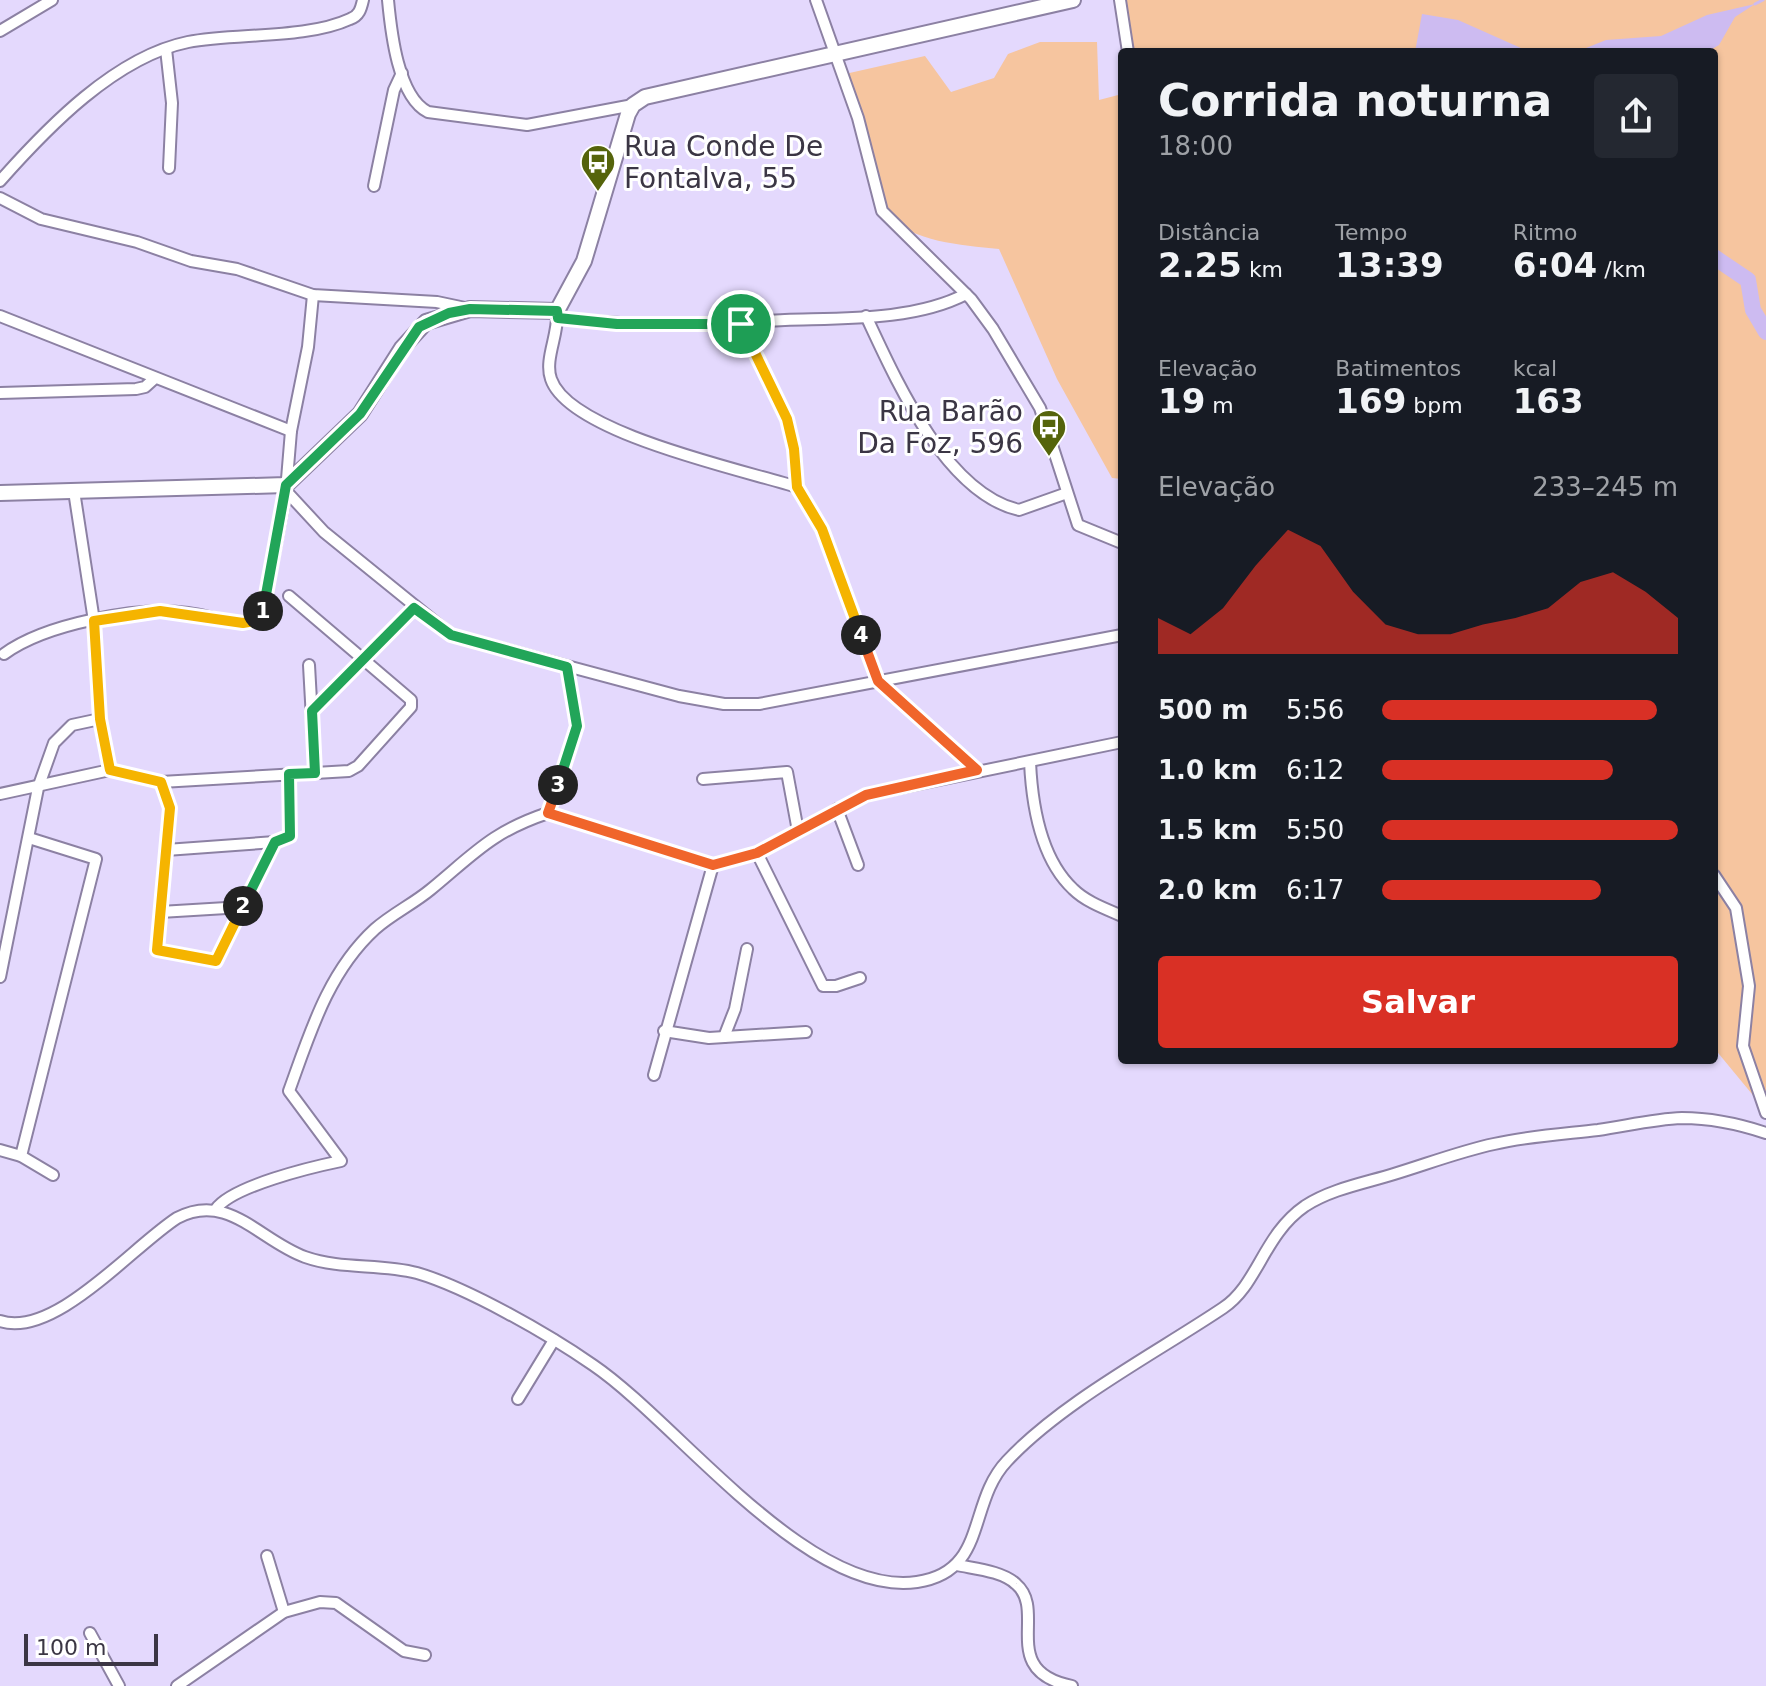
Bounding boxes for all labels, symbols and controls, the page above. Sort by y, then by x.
button: share [1594,74,1678,158]
text: Corrida noturna [1158,75,1552,126]
place label: Rua Conde De Fontalva, 55 [624,130,823,195]
text: 18:00 [1158,131,1233,161]
bus stop icon: Rua Conde De Fontalva, 55 [579,143,617,193]
text: Distância [1158,220,1260,245]
text: Tempo [1335,220,1407,245]
text: Ritmo [1513,220,1578,245]
text: 2.25 [1158,245,1242,285]
text: 13:39 [1335,245,1444,285]
text: 6:04 [1513,245,1597,285]
text: km [1242,257,1283,282]
text: /km [1597,257,1646,282]
pin [707,290,775,358]
icon: arrive [719,302,763,346]
text: Elevação [1158,356,1257,381]
text: Batimentos [1335,356,1461,381]
text: kcal [1513,356,1557,381]
text: 19 [1158,381,1205,421]
text: 169 [1335,381,1406,421]
text: 163 [1513,381,1584,421]
text: m [1205,393,1234,418]
text: bpm [1406,393,1463,418]
place label: Rua Barão Da Foz, 596 [857,395,1023,460]
bus stop icon: Rua Barão Da Foz, 596 [1030,408,1068,458]
text: Elevação [1158,472,1275,502]
text: 233–245 m [1532,472,1678,502]
pin: 1 [243,591,283,631]
text: 1 [255,598,271,623]
pin: 4 [841,615,881,655]
text: 4 [853,622,869,647]
text: 500 m [1158,695,1248,725]
text: 5:56 [1286,695,1344,725]
text: 1.0 km [1158,755,1258,785]
text: 6:12 [1286,755,1344,785]
pin: 3 [538,765,578,805]
text: 3 [550,772,566,797]
text: 1.5 km [1158,815,1258,845]
text: 5:50 [1286,815,1344,845]
text: 2.0 km [1158,875,1258,905]
text: 6:17 [1286,875,1344,905]
pin: 2 [223,886,263,926]
text: 2 [235,893,251,918]
button: Salvar [1158,956,1678,1048]
scale bar [24,1630,158,1666]
text: 100 m [36,1635,106,1660]

